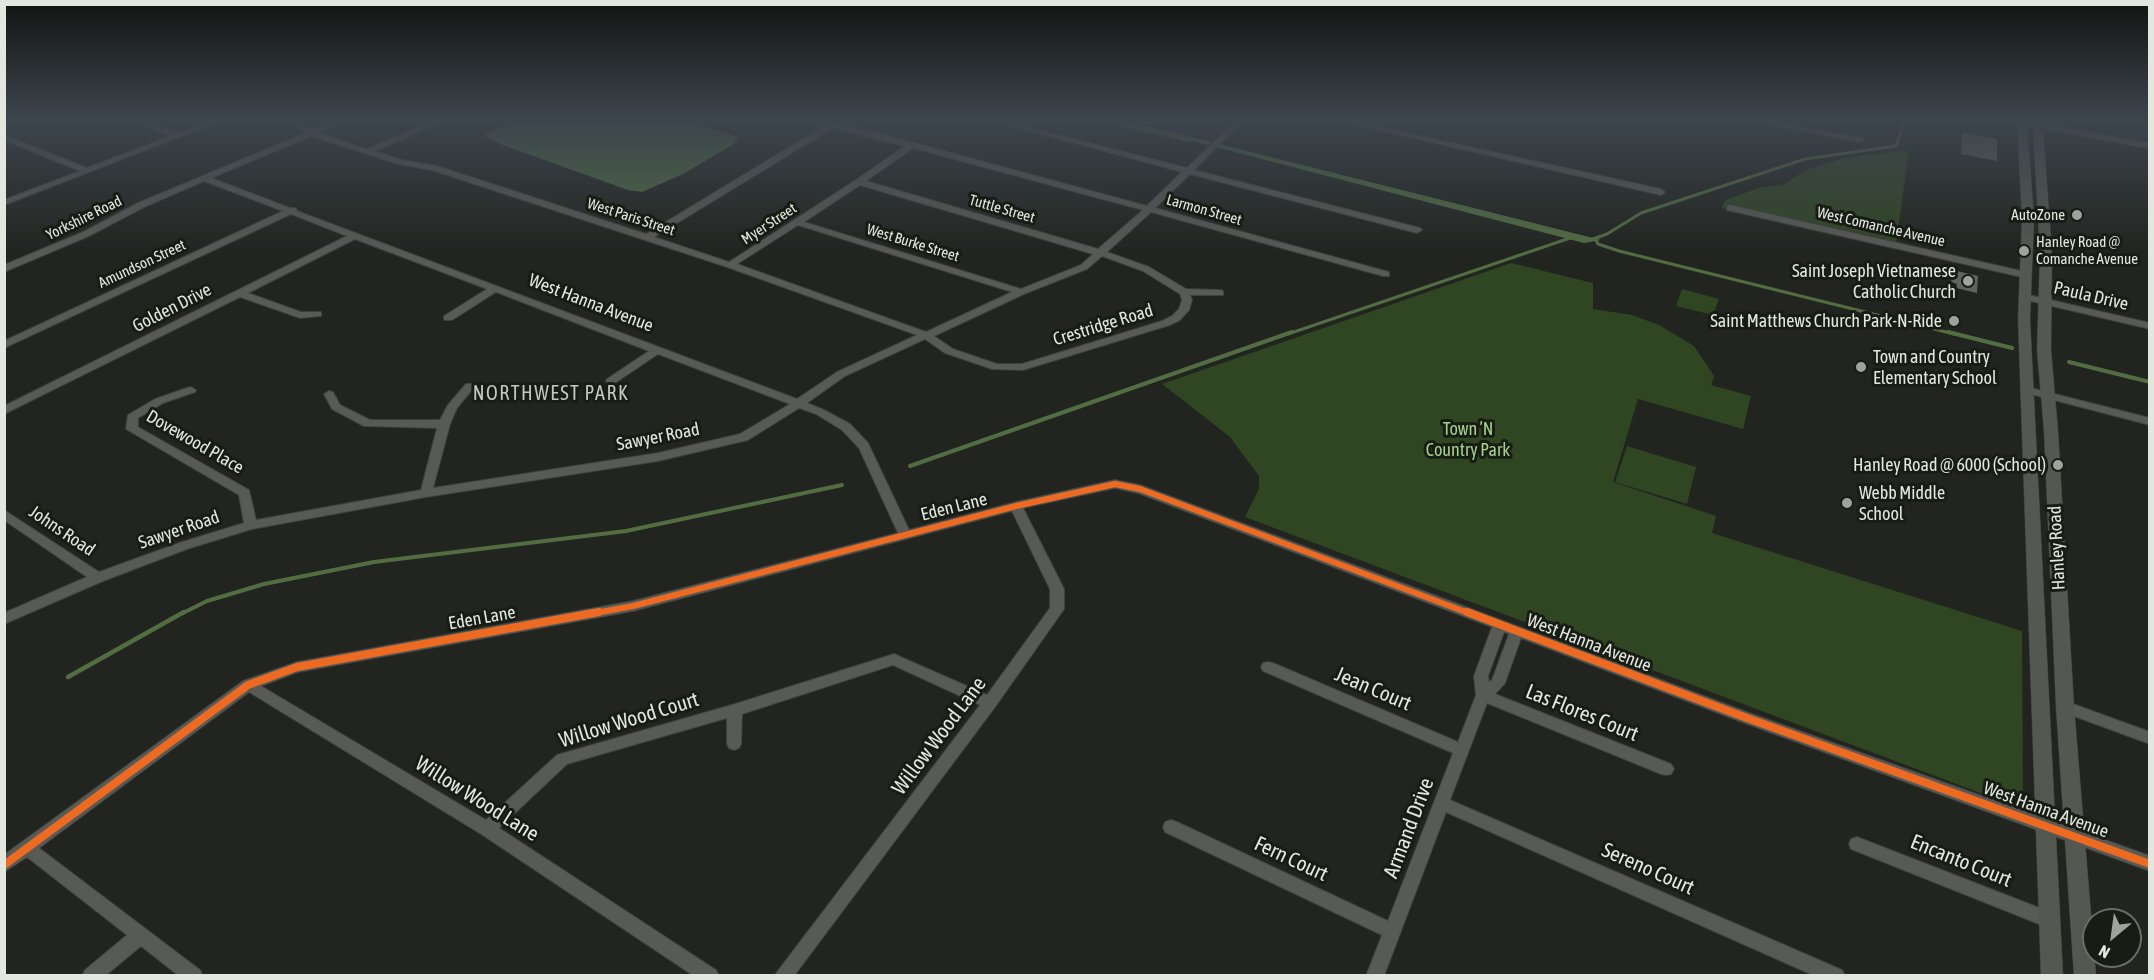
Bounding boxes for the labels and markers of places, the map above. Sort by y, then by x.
place label: AutoZone [2011,206,2065,224]
marker: AutoZone [2070,208,2084,222]
place label: Hanley Road @ Comanche Avenue [2036,233,2138,268]
marker: Hanley Road @ Comanche Avenue [2017,244,2031,258]
place label: Saint Joseph Vietnamese Catholic Church [1792,260,1956,302]
marker: Saint Joseph Vietnamese Catholic Church [1961,274,1975,288]
place label: Saint Matthews Church Park-N-Ride [1710,310,1942,332]
marker: Saint Matthews Church Park-N-Ride [1947,314,1961,328]
place label: Town and Country Elementary School [1873,346,1997,388]
marker: Town and Country Elementary School [1854,360,1868,374]
place label: Hanley Road @ 6000 (School) [1853,454,2046,476]
marker: Hanley Road @ 6000 (School) [2051,458,2065,472]
place label: Webb Middle School [1859,482,1945,524]
marker: Webb Middle School [1840,496,1854,510]

